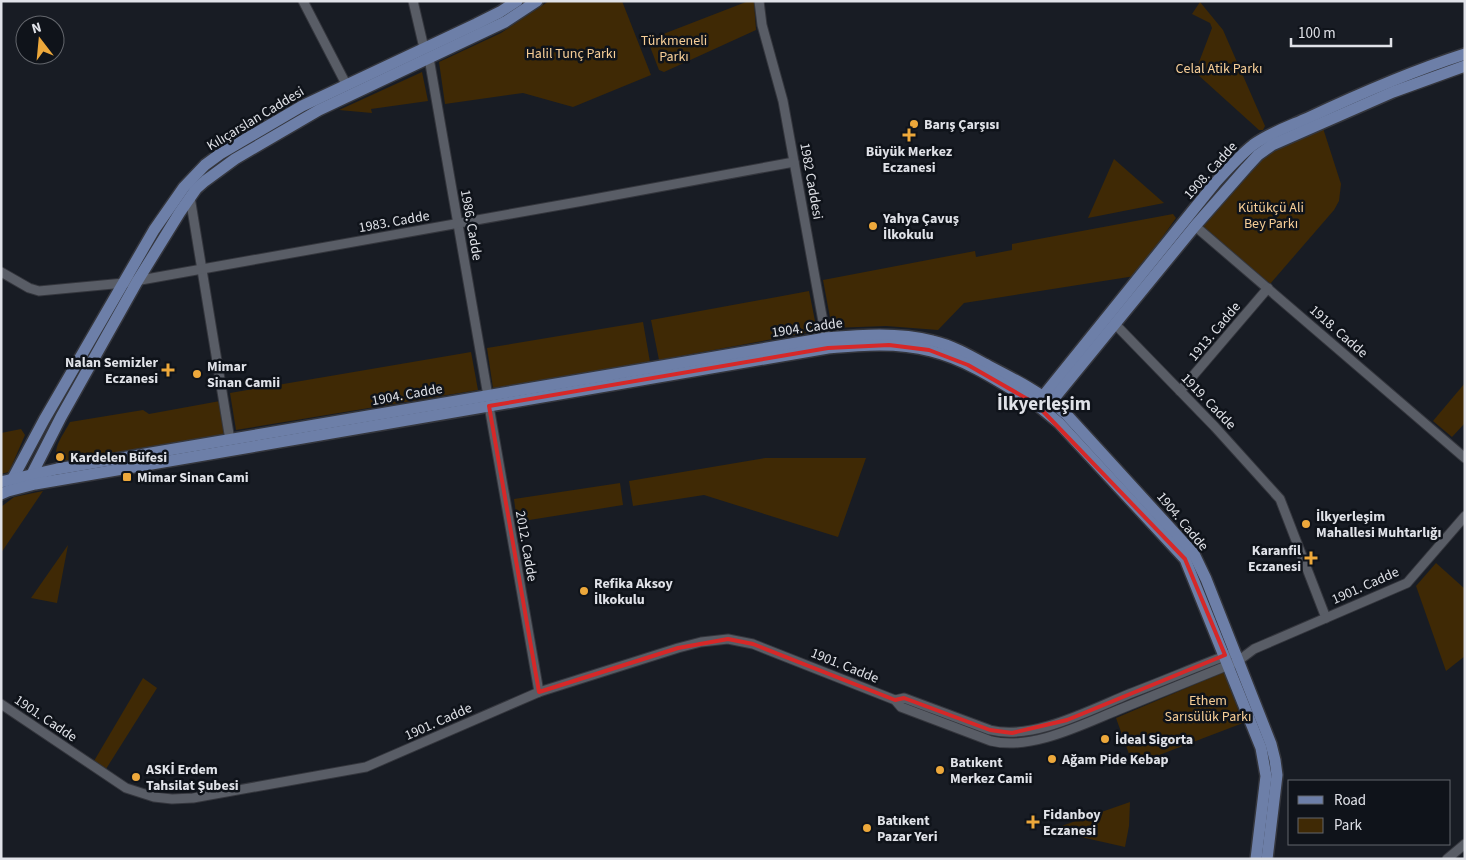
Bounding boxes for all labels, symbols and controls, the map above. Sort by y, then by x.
north arrow [15,15,65,65]
scale bar [1291,15,1391,47]
text: N [29,18,44,39]
text: 100 m [1298,23,1336,44]
park label: Türkmeneli Parkı [641,31,707,67]
park label: Halil Tunç Parkı [526,44,616,64]
park label: Celal Atik Parkı [1176,59,1262,79]
street label: Kılıçarslan Caddesi [203,82,308,156]
place label: Barış Çarşısı [924,115,999,135]
marker: Barış Çarşısı [908,118,920,130]
marker: Büyük Merkez Eczanesi [903,129,915,141]
street label: 1908. Cadde [1179,137,1242,204]
street label: 1982 Caddesi [794,141,828,221]
place label: Büyük Merkez Eczanesi [866,142,953,178]
street label: 1986. Cadde [455,188,487,262]
park label: Kütükçü Ali Bey Parkı [1238,198,1304,234]
street label: 1983. Cadde [357,206,431,238]
place label: Yahya Çavuş İlkokulu [882,209,959,245]
marker: Yahya Çavuş İlkokulu [867,220,879,232]
street label: 1913. Cadde [1184,298,1245,366]
street label: 1918. Cadde [1305,301,1372,363]
street label: 1904. Cadde [770,313,844,343]
place label: Nalan Semizler Eczanesi [65,353,158,389]
place label: Mimar Sinan Camii [207,357,280,393]
marker: Nalan Semizler Eczanesi [162,364,174,376]
marker: Mimar Sinan Camii [191,368,203,380]
street label: 1919. Cadde [1176,369,1240,434]
street label: 1904. Cadde [370,379,444,411]
district label: İlkyerleşim [997,391,1091,418]
place label: Kardelen Büfesi [70,448,167,468]
marker: Kardelen Büfesi [54,451,66,463]
place label: Mimar Sinan Cami [137,468,249,488]
marker: Mimar Sinan Cami [121,471,133,483]
street label: 1904. Cadde [1152,488,1213,556]
place label: İlkyerleşim Mahallesi Muhtarlığı [1316,507,1441,543]
street label: 2012. Cadde [510,509,542,583]
marker: İlkyerleşim Mahallesi Muhtarlığı [1300,518,1312,530]
place label: Karanfil Eczanesi [1248,541,1301,577]
marker: Karanfil Eczanesi [1305,552,1317,564]
street label: 1901. Cadde [1329,562,1402,610]
place label: Refika Aksoy İlkokulu [594,574,674,610]
marker: Refika Aksoy İlkokulu [578,585,590,597]
street label: 1901. Cadde [808,643,882,689]
street label: 1901. Cadde [10,691,81,747]
park label: Ethem Sarısülük Parkı [1165,691,1251,727]
street label: 1901. Cadde [402,698,475,746]
place label: İdeal Sigorta [1115,730,1193,750]
marker: İdeal Sigorta [1099,733,1111,745]
place label: Ağam Pide Kebap [1061,750,1169,770]
place label: Batıkent Merkez Camii [950,753,1033,789]
marker: Ağam Pide Kebap [1046,753,1058,765]
place label: ASKİ Erdem Tahsilat Şubesi [145,760,239,796]
marker: Batıkent Merkez Camii [934,764,946,776]
marker: ASKİ Erdem Tahsilat Şubesi [130,771,142,783]
legend [1288,780,1451,845]
text: Road [1334,790,1366,811]
place label: Fidanboy Eczanesi [1043,805,1101,841]
place label: Batıkent Pazar Yeri [877,811,938,847]
text: Park [1334,815,1363,836]
marker: Fidanboy Eczanesi [1027,816,1039,828]
marker: Batıkent Pazar Yeri [861,822,873,834]

